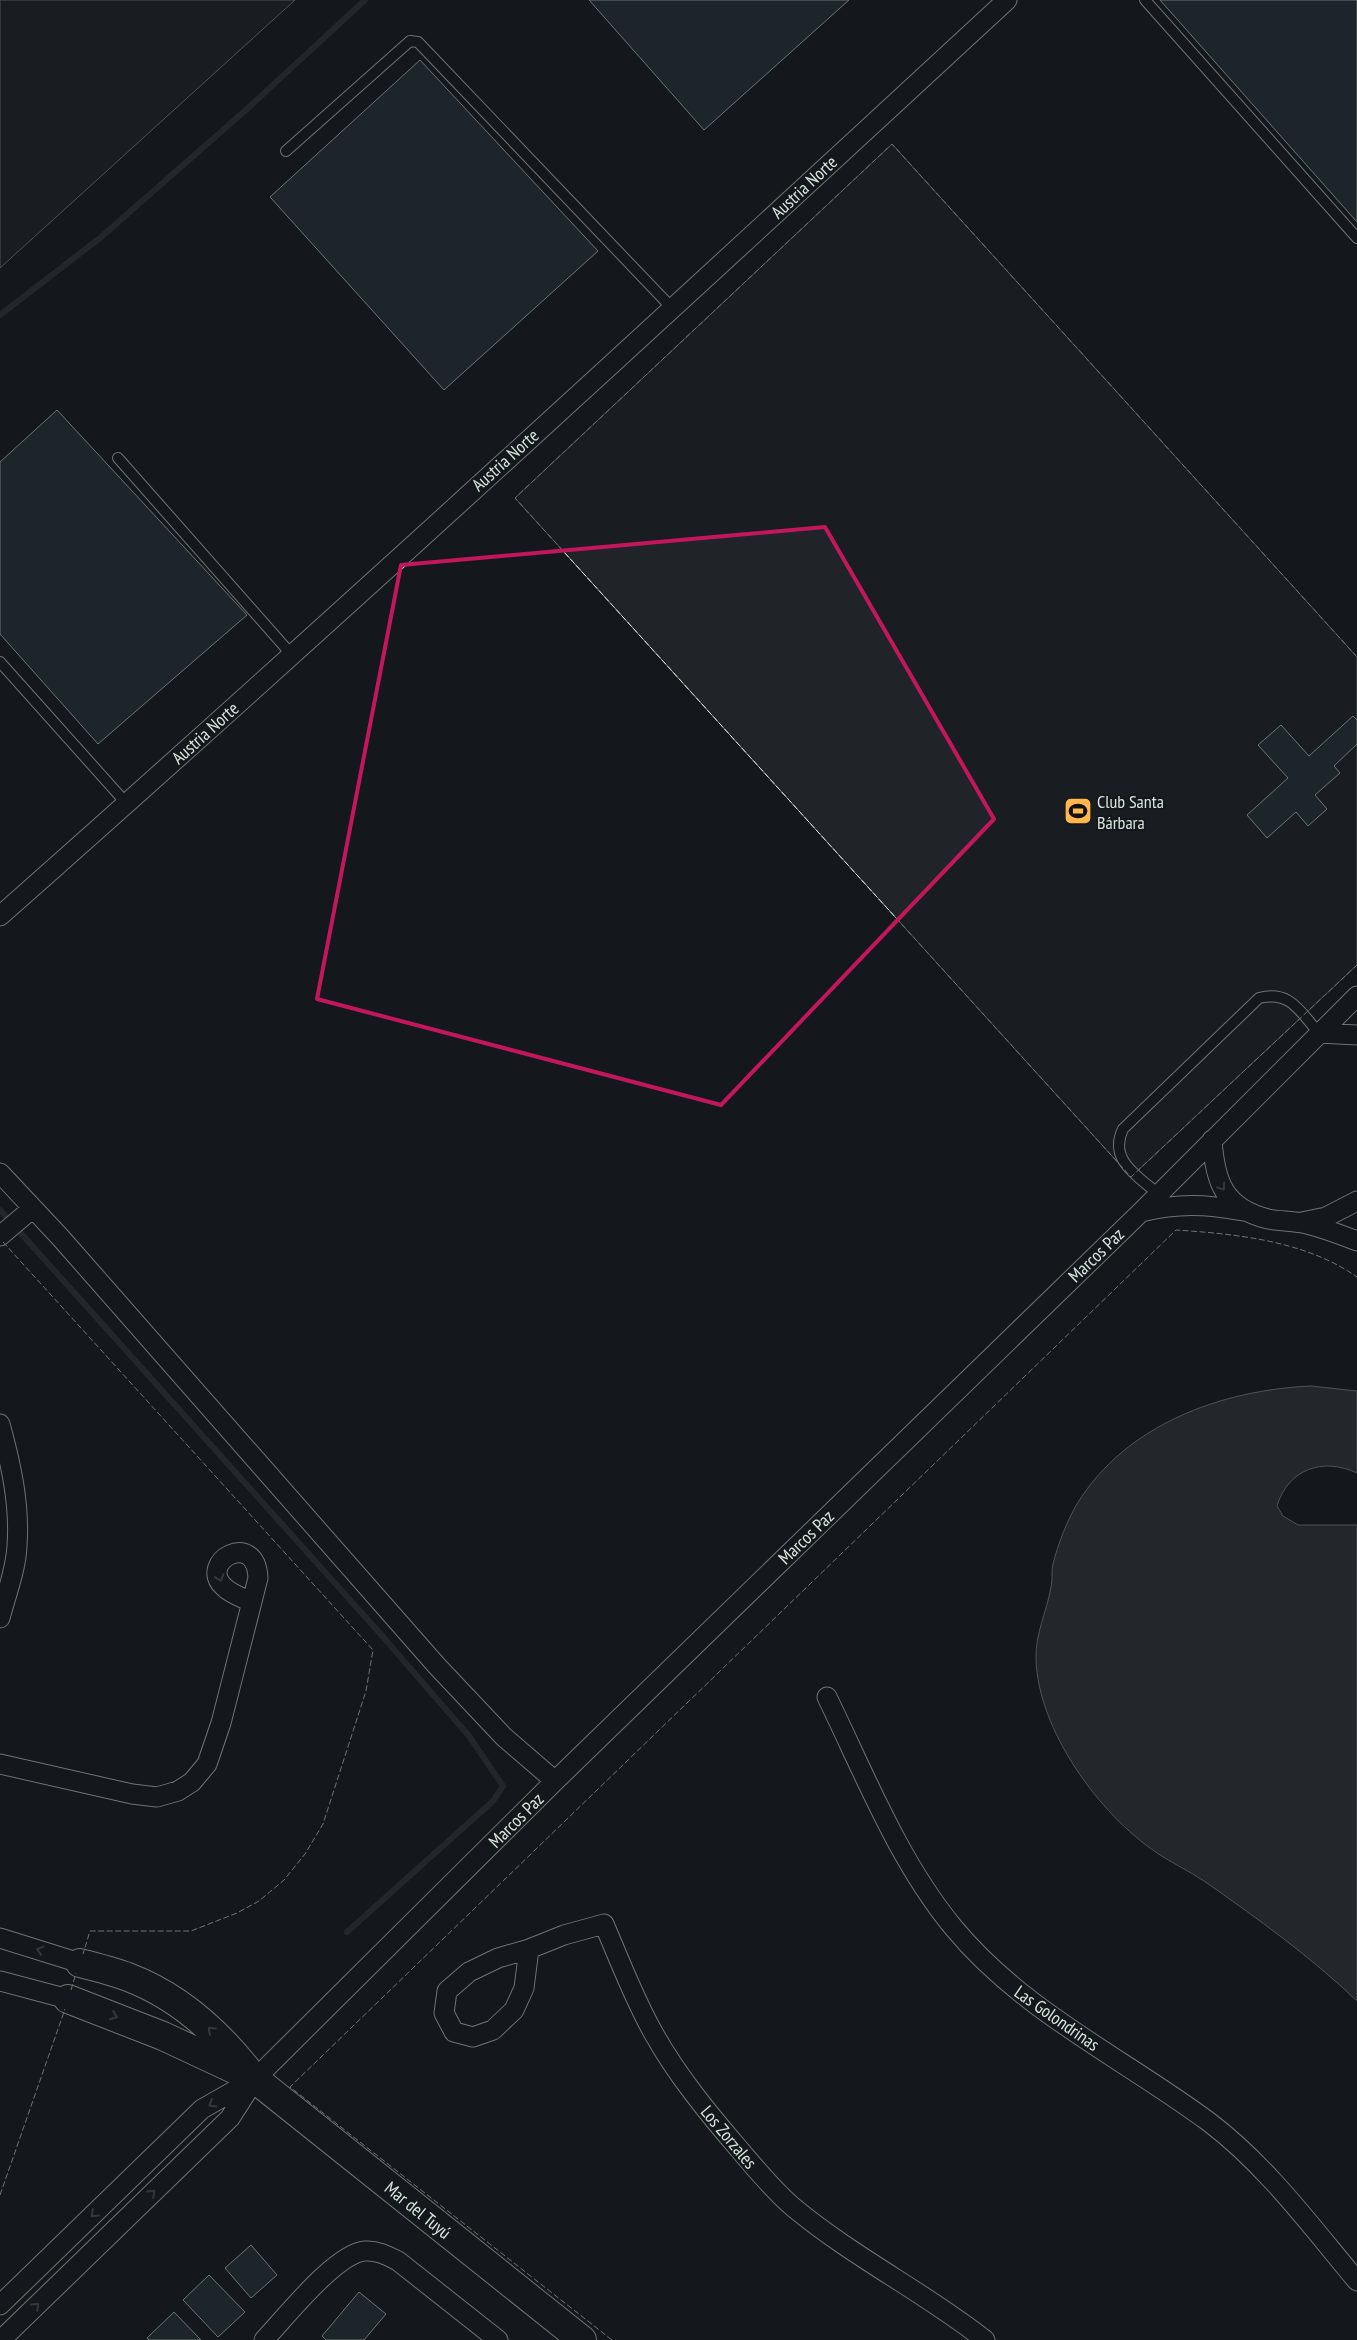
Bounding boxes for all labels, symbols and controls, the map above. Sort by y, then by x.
street label: Austria Norte [766,151,842,223]
street label: Austria Norte [467,424,543,496]
street label: Austria Norte [167,697,243,769]
place label: Club Santa Bárbara [1097,790,1164,834]
sports icon: Club Santa Bárbara [1063,796,1093,826]
one-way arrow [1216,1181,1225,1191]
street label: Marcos Paz [1063,1223,1129,1287]
street label: Marcos Paz [773,1505,839,1569]
one-way arrow [215,1573,225,1582]
street label: Marcos Paz [484,1788,548,1852]
one-way arrow [36,1946,45,1956]
street label: Las Golondrinas [1010,1980,1104,2056]
one-way arrow [109,2010,118,2020]
one-way arrow [208,2026,217,2035]
one-way arrow [209,2097,218,2107]
street label: Los Zorzales [696,2101,762,2173]
street label: Mar del Tuyú [380,2176,456,2244]
one-way arrow [146,2190,155,2199]
one-way arrow [90,2208,99,2217]
one-way arrow [30,2303,39,2312]

